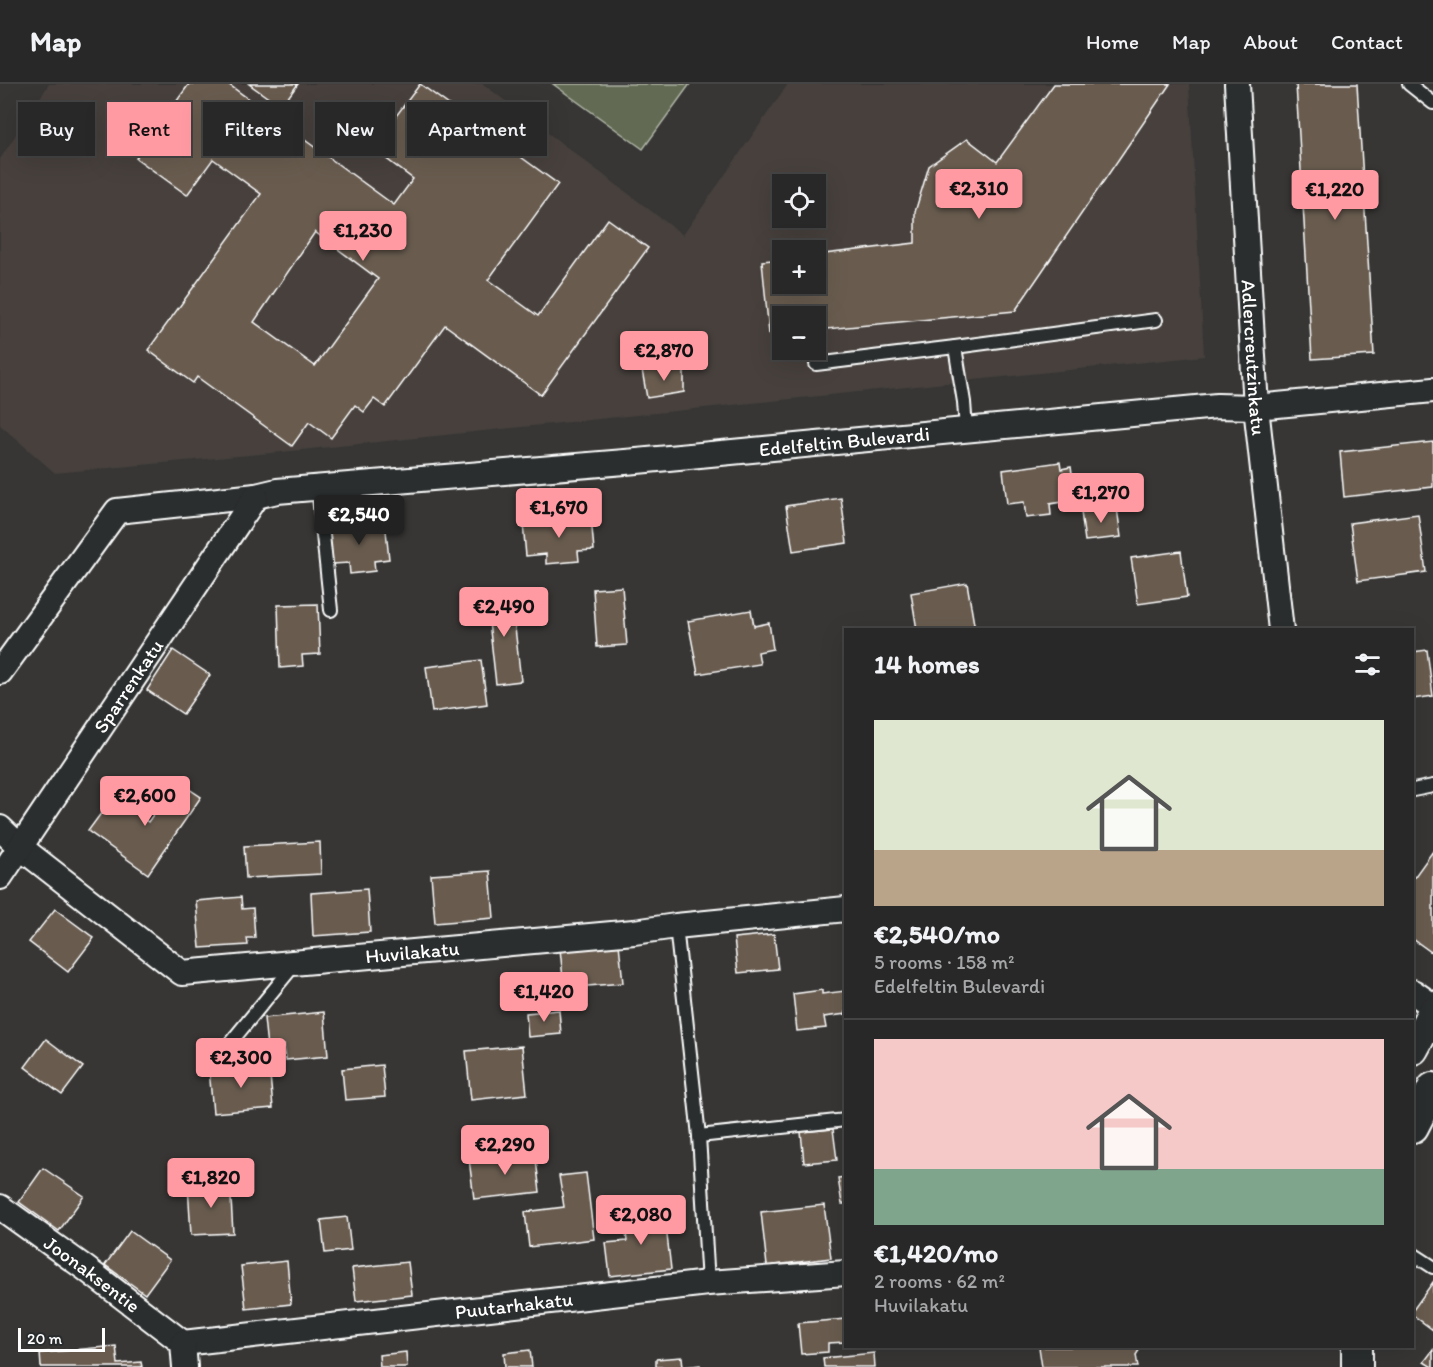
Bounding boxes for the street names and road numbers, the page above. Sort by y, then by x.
street label: Adlercreutzinkatu [1237,279,1271,437]
street label: Edelfeltin Bulevardi [758,421,931,461]
street label: Sparrenkatu [88,635,168,738]
street label: Huvilakatu [364,936,460,968]
street label: Joonaksentie [39,1231,145,1318]
street label: Puutarhakatu [454,1287,574,1324]

